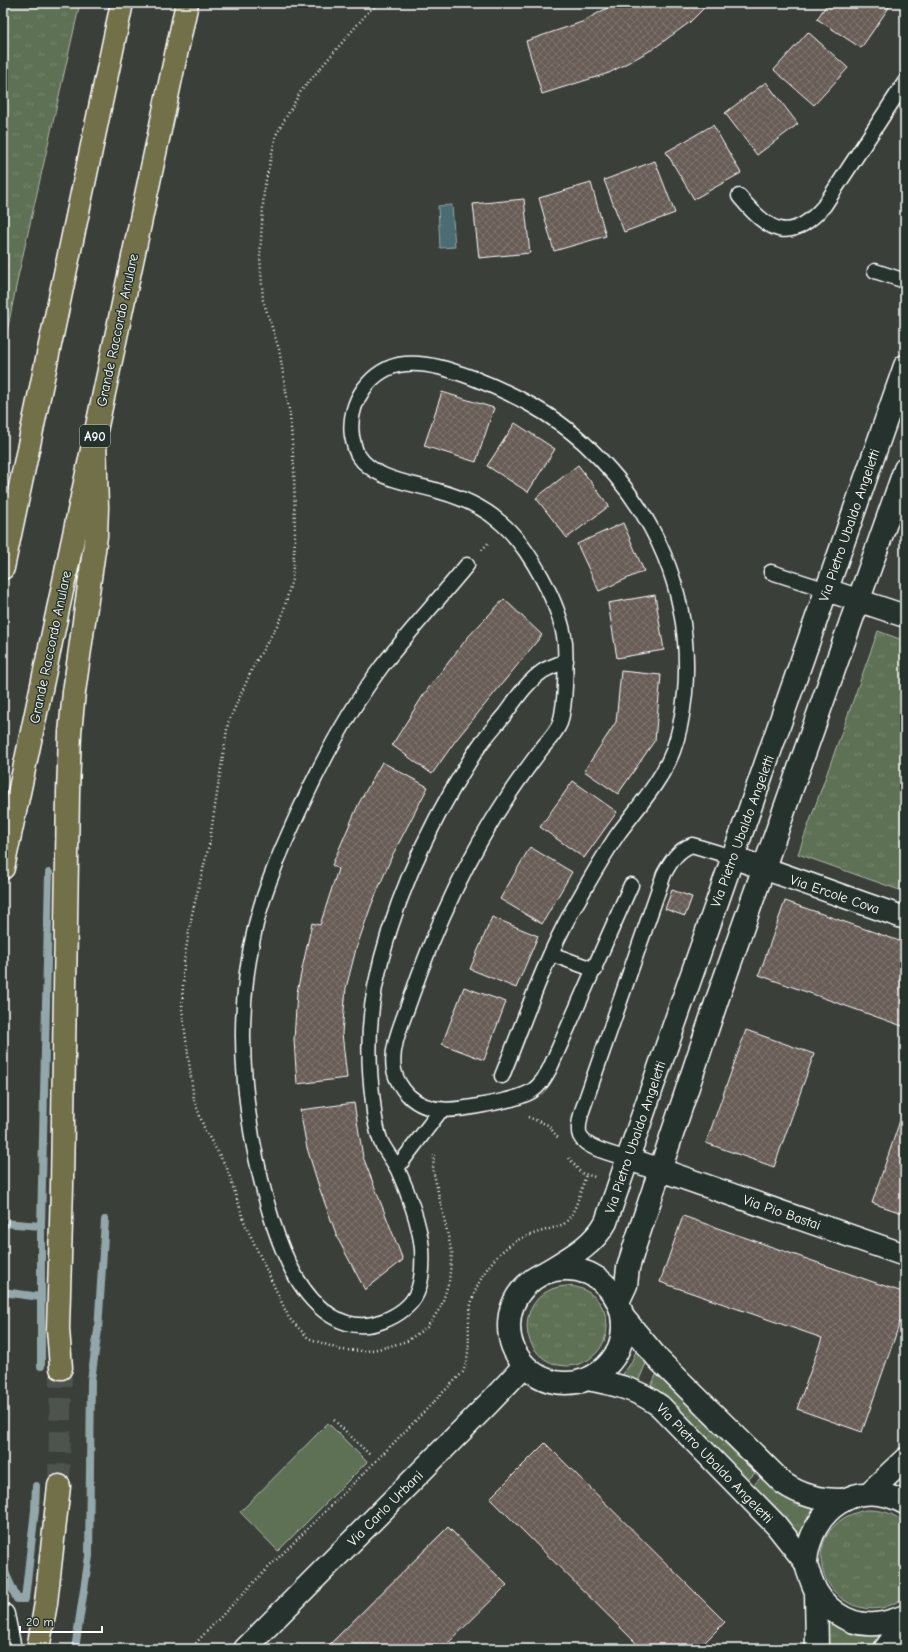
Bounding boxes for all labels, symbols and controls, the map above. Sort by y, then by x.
street label: Grande Raccordo Anulare [93,252,142,408]
road number: A90 [80,425,110,447]
street label: Via Pietro Ubaldo Angeletti [815,446,884,604]
street label: Grande Raccordo Anulare [26,569,75,725]
street label: Via Pietro Ubaldo Angeletti [707,753,778,910]
street label: Via Ercole Cova [788,871,882,918]
street label: Via Pietro Ubaldo Angeletti [601,1058,670,1216]
street label: Via Pio Bastai [741,1191,823,1234]
street label: Via Pietro Ubaldo Angeletti [653,1400,777,1527]
street label: Via Carlo Urbani [344,1467,427,1550]
scale bar [20,1608,102,1634]
text: 20 m [26,1615,54,1629]

